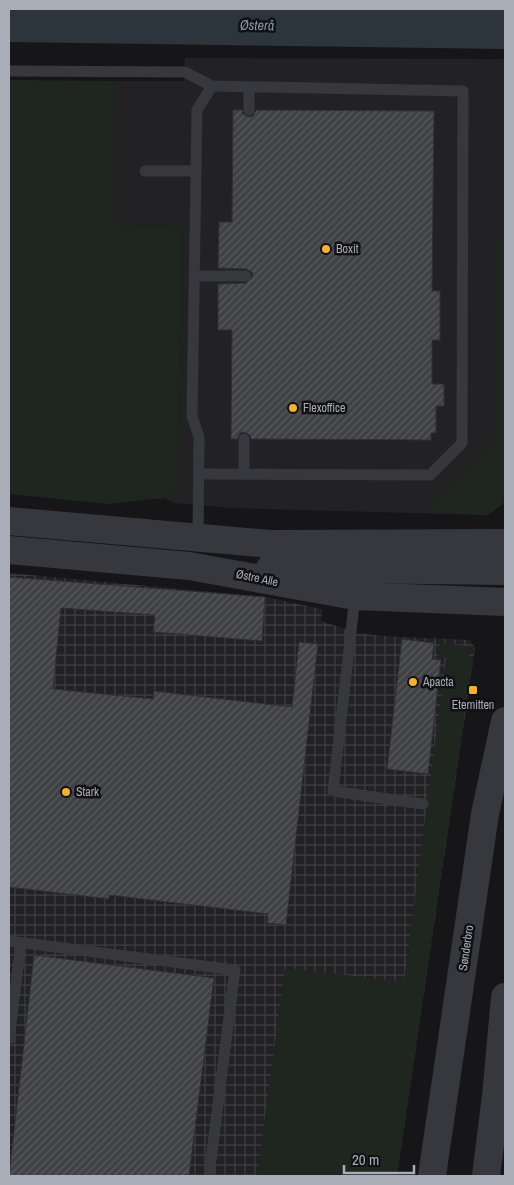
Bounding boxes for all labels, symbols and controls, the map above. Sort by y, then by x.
water label: Østerå [240,16,274,34]
place label: Boxit [336,241,359,257]
marker: Boxit [320,243,332,255]
place label: Flexoffice [303,400,346,416]
marker: Flexoffice [287,402,299,414]
street label: Østre Alle [234,566,280,590]
place label: Apacta [422,674,454,690]
marker: Apacta [407,676,419,688]
marker: Eternitten [467,684,479,696]
place label: Eternitten [452,697,494,713]
place label: Stark [76,784,99,800]
marker: Stark [60,786,72,798]
street label: Sønderbro [455,924,477,972]
scale bar [344,1142,414,1174]
text: 20 m [352,1149,379,1170]

